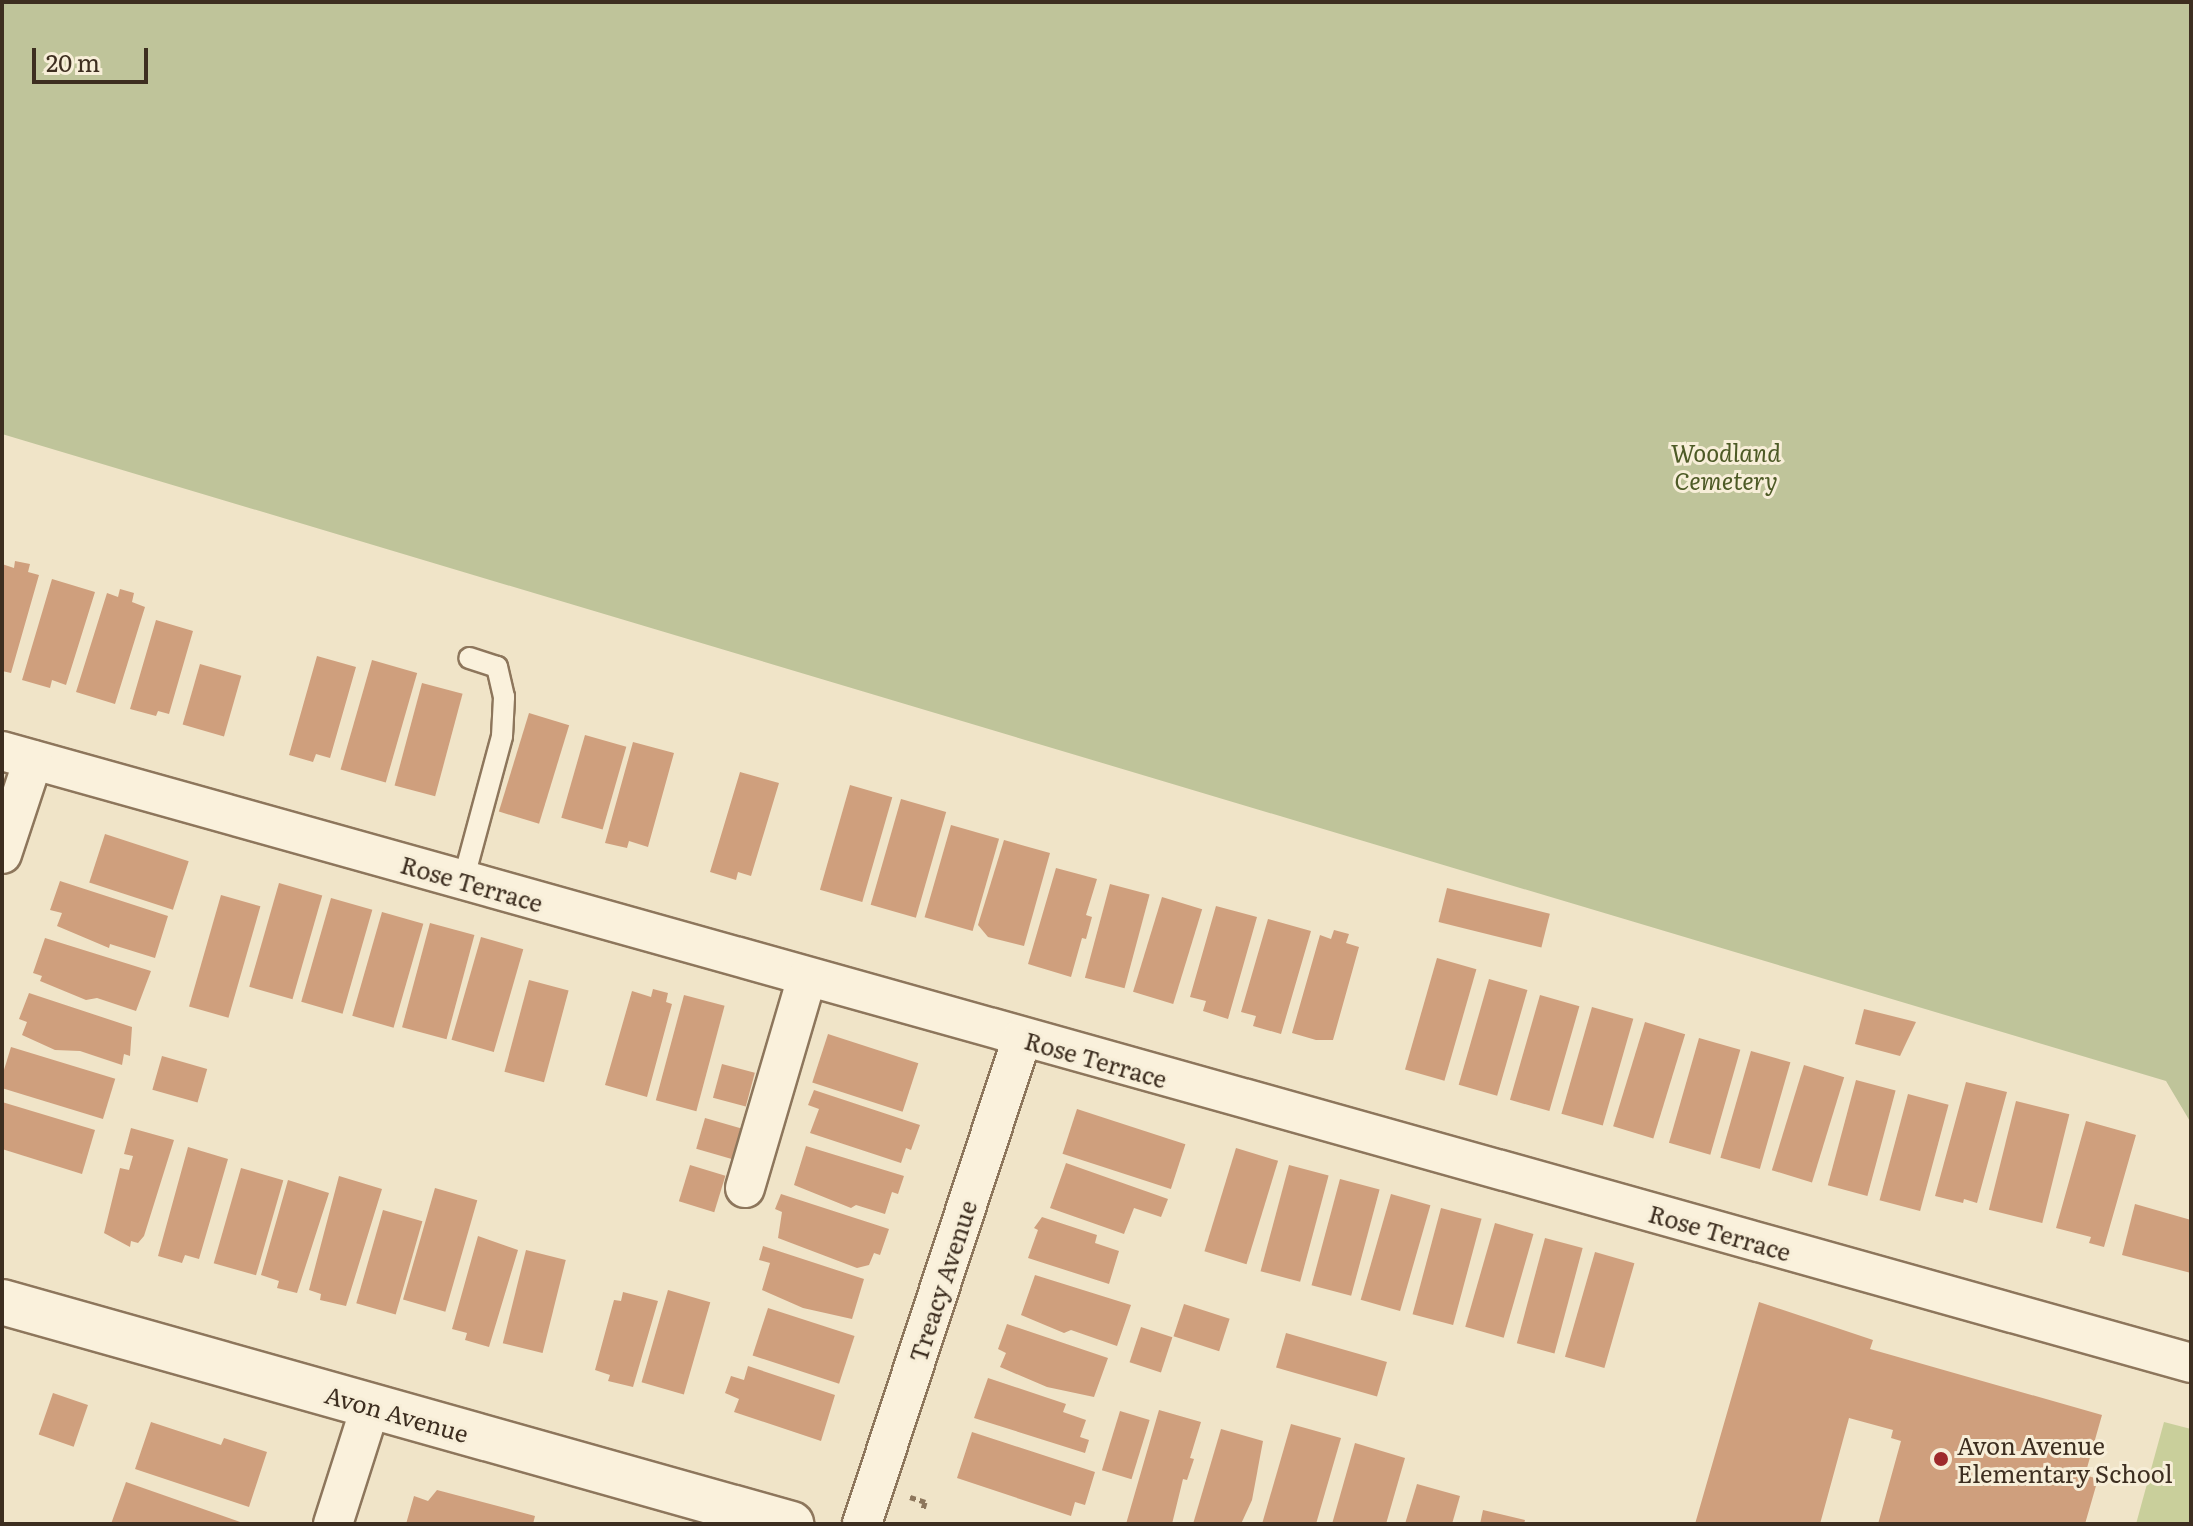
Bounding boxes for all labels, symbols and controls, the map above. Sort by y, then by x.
scale bar [36,32,152,82]
text: 20 m [46,44,100,79]
park label: Woodland Cemetery [1671,438,1781,494]
street label: Rose Terrace [398,849,546,917]
street label: Rose Terrace [1022,1025,1170,1093]
street label: Treacy Avenue [902,1197,982,1365]
street label: Rose Terrace [1646,1198,1794,1266]
street label: Avon Avenue [322,1379,472,1447]
place label: Avon Avenue Elementary School [1957,1431,2173,1487]
marker: Avon Avenue Elementary School [1932,1450,1950,1468]

